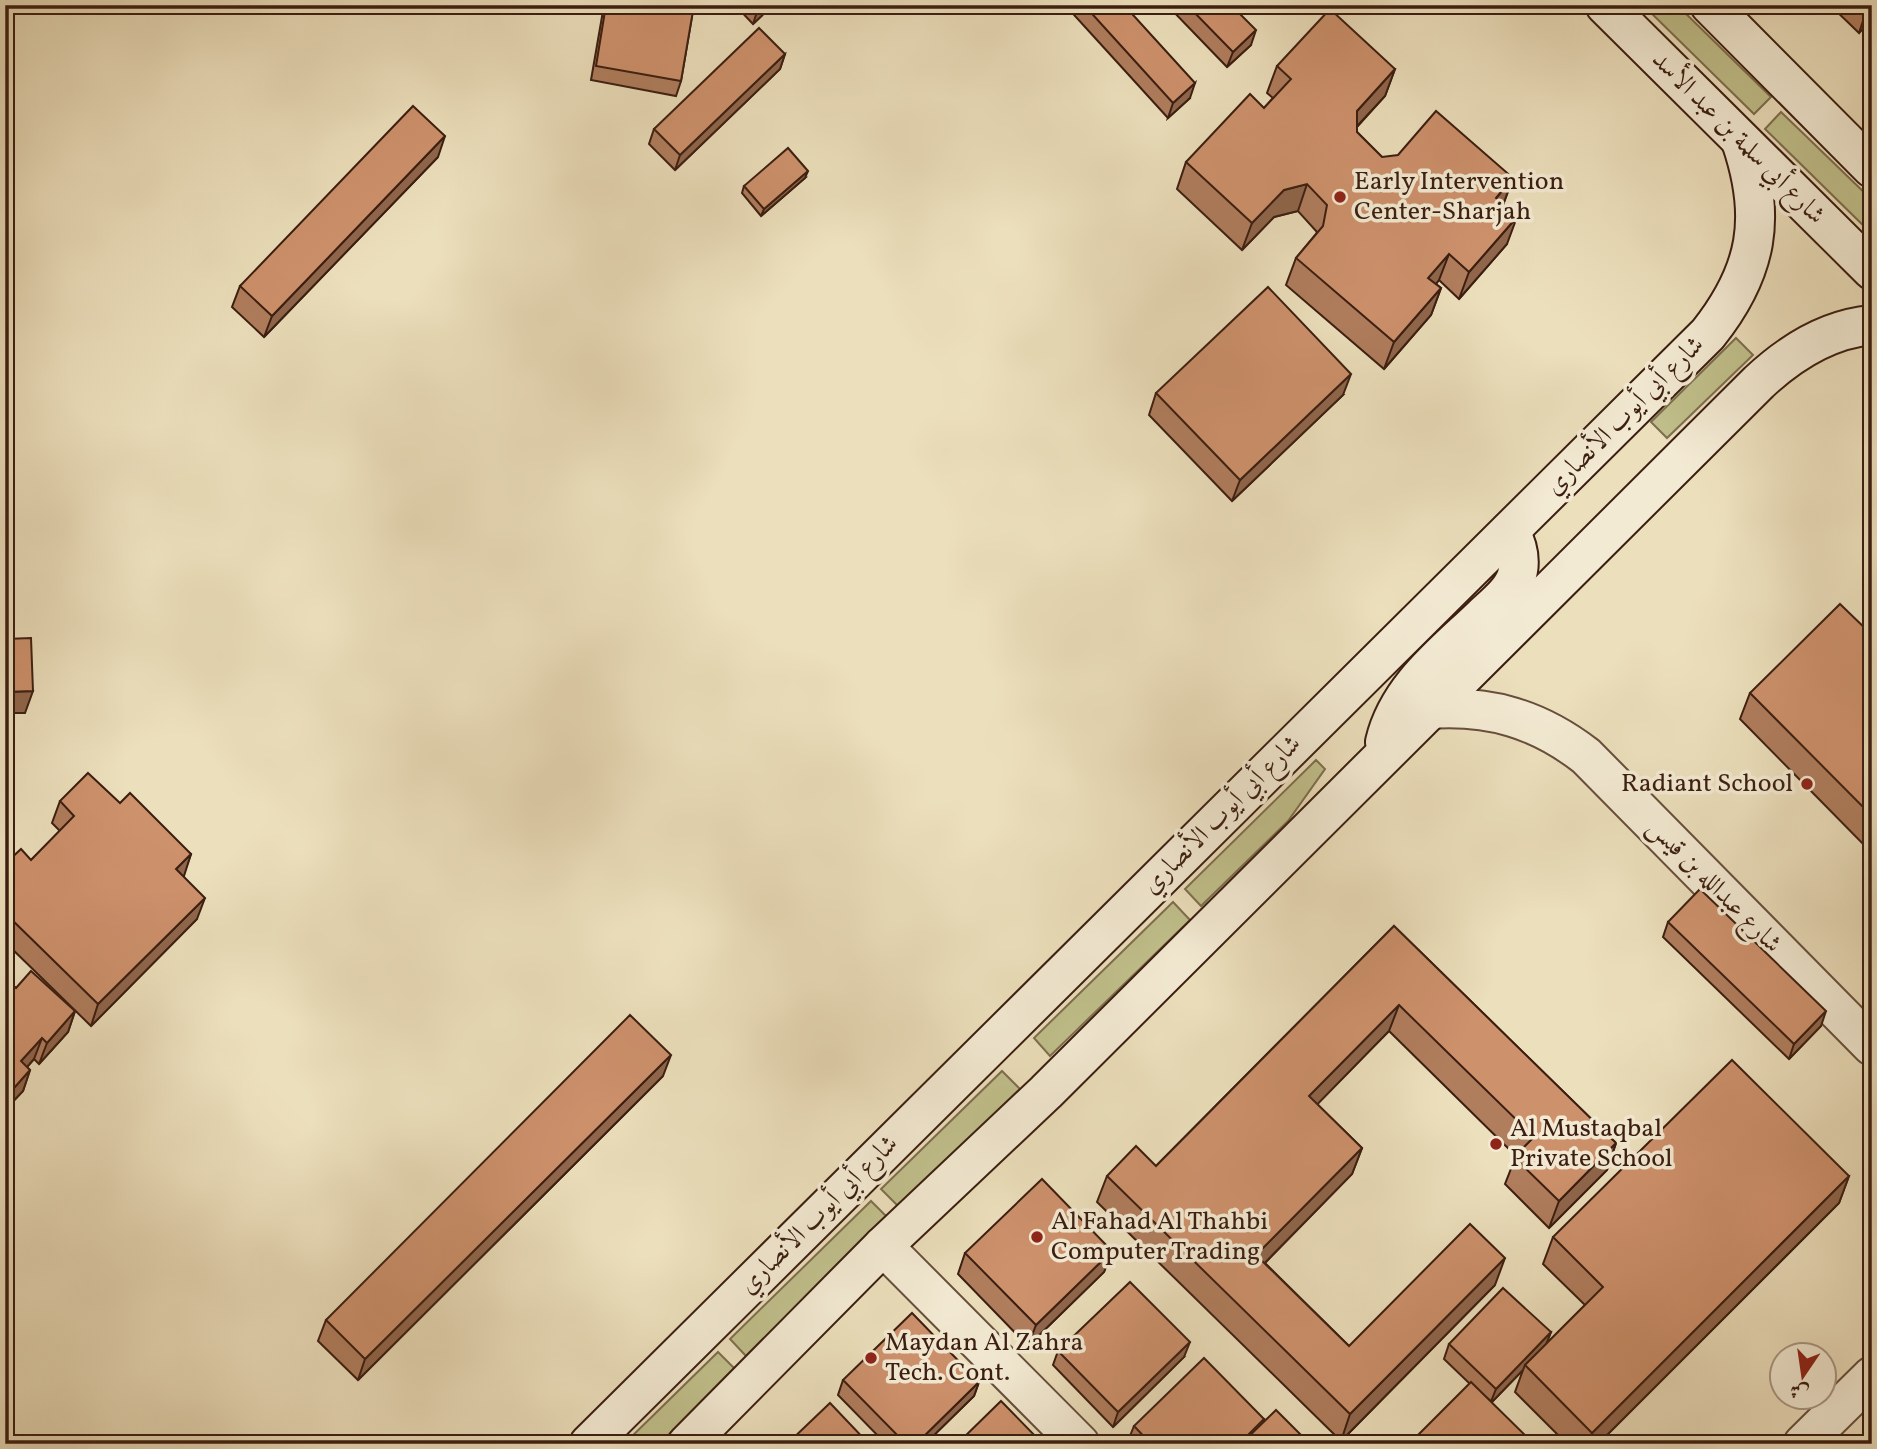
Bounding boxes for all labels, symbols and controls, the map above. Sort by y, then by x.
street label: شارع أبي سلمة بن عبد الأسد [1642,42,1834,234]
place label: Early Intervention Center-Sharjah [1354,164,1564,230]
marker: Early Intervention Center-Sharjah [1332,189,1348,205]
street label: شارع أبي أيوب الأنصاري [1536,327,1714,505]
street label: شارع أبي أيوب الأنصاري [1133,726,1311,904]
place label: Radiant School [1621,766,1793,802]
marker: Radiant School [1799,776,1815,792]
street label: شارع عبدالله بن قيس [1637,810,1790,963]
place label: Al Mustaqbal Private School [1510,1111,1673,1177]
street label: شارع أبي أيوب الأنصاري [730,1126,908,1304]
marker: Al Mustaqbal Private School [1488,1136,1504,1152]
place label: Al Fahad Al Thahbi Computer Trading [1051,1204,1268,1270]
marker: Al Fahad Al Thahbi Computer Trading [1029,1229,1045,1245]
place label: Maydan Al Zahra Tech. Cont. [885,1325,1083,1391]
north arrow [1769,1340,1839,1410]
marker: Maydan Al Zahra Tech. Cont. [863,1350,879,1366]
text: ش [1788,1376,1812,1405]

